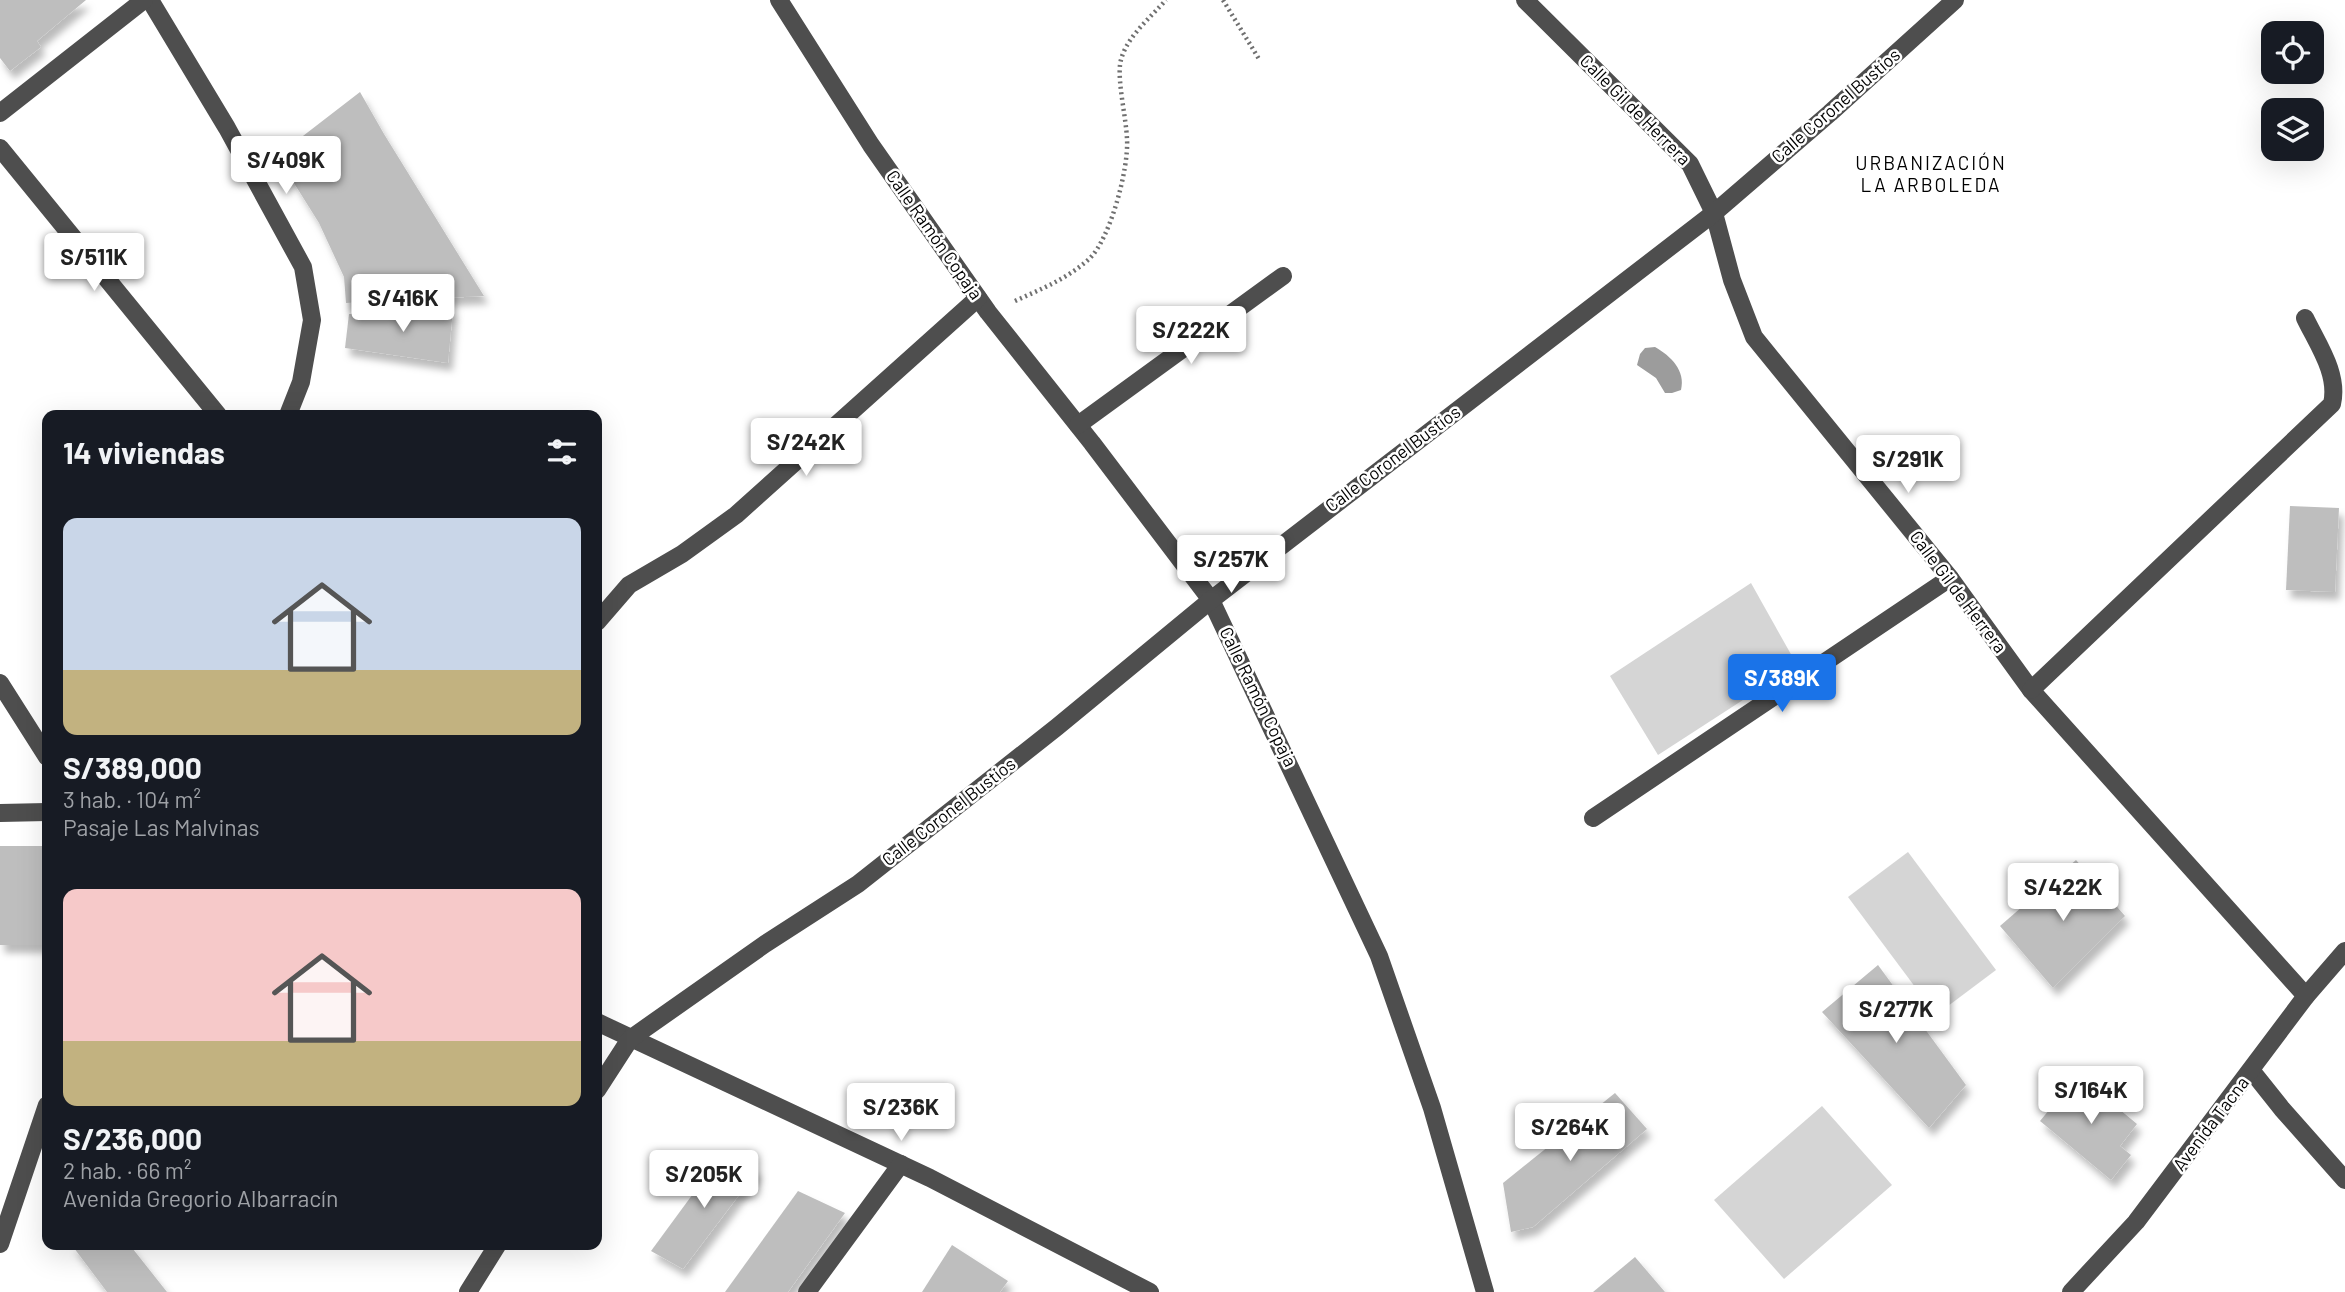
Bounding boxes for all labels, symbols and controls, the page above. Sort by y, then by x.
map controls [2261,21,2324,161]
button: locate [2261,21,2324,84]
street label: Calle Coronel Bustíos [1766,43,1904,167]
street label: Calle Gil de Herrera [1576,49,1696,169]
button: layers [2261,98,2324,161]
pin: S/409K [229,136,343,196]
text: S/409K [247,145,325,173]
district label: URBANIZACIÓN LA ARBOLEDA [1855,151,2007,196]
street label: Calle Ramón Copaja [882,166,988,303]
pin: S/511K [37,233,151,293]
text: S/511K [60,242,128,270]
pin: S/416K [346,274,460,334]
text: S/416K [367,283,439,311]
pin: S/222K [1134,306,1248,366]
text: S/222K [1152,315,1230,343]
street label: Calle Coronel Bustíos [1320,400,1464,516]
pin: S/242K [749,419,863,478]
text: S/242K [767,427,845,455]
icon: filters [543,433,581,471]
text: 14 viviendas [63,434,225,470]
pin: S/291K [1851,435,1965,495]
text: S/291K [1872,444,1944,472]
street label: Calle Gil de Herrera [1906,526,2012,657]
pin: S/257K [1174,536,1288,595]
text: S/257K [1193,544,1269,572]
icon: home [259,564,385,690]
street label: Calle Ramón Copaja [1216,623,1302,770]
pin: S/389K [1725,654,1839,714]
text: S/389K [1744,663,1820,691]
text: S/389,000 [63,749,202,785]
street label: Calle Coronel Bustíos [877,752,1020,870]
text: 3 hab. · 104 m² [63,785,201,813]
text: Pasaje Las Malvinas [63,813,260,841]
pin: S/422K [2006,864,2120,923]
text: S/422K [2024,872,2102,900]
icon: home [259,935,385,1061]
pin: S/277K [1839,986,1953,1045]
text: S/277K [1859,994,1933,1022]
pin: S/164K [2034,1066,2148,1126]
street label: Avenida Tacna [2168,1072,2253,1175]
text: S/164K [2054,1075,2128,1103]
pin: S/236K [844,1084,958,1143]
text: S/236K [863,1092,939,1120]
pin: S/264K [1513,1104,1627,1163]
text: S/264K [1531,1112,1609,1140]
text: S/236,000 [63,1120,202,1156]
pin: S/205K [647,1150,761,1210]
text: 2 hab. · 66 m² [63,1156,191,1184]
text: S/205K [665,1159,743,1187]
text: Avenida Gregorio Albarracín [63,1184,338,1212]

